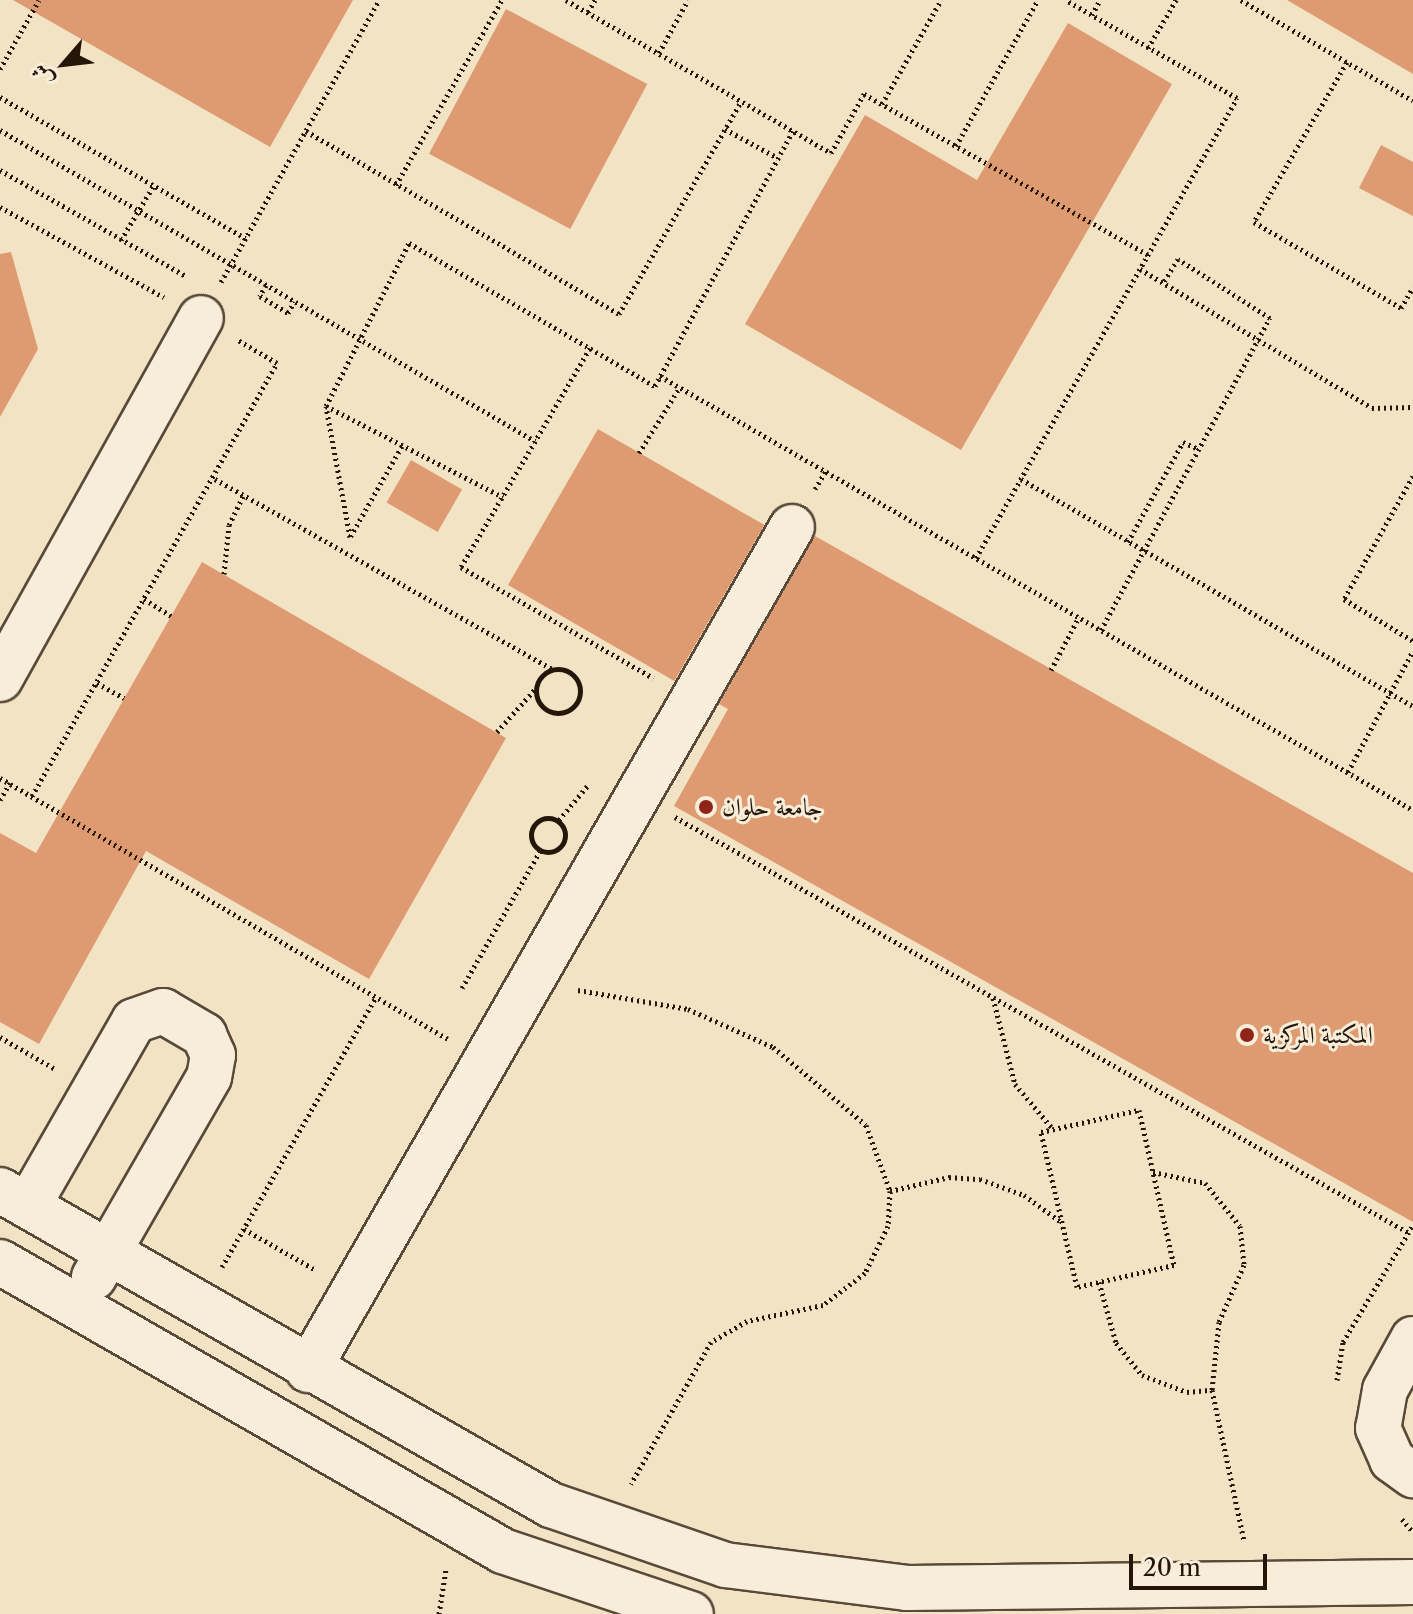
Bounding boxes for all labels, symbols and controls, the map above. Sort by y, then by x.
north arrow [24,24,104,104]
text: ش [25,60,59,91]
place label: جامعة حلوان [722,793,823,821]
marker: جامعة حلوان [697,798,715,816]
place label: المكتبة المركزية [1263,1021,1373,1049]
marker: المكتبة المركزية [1238,1026,1256,1044]
scale bar [1133,1538,1271,1588]
text: 20 m [1143,1553,1201,1582]

